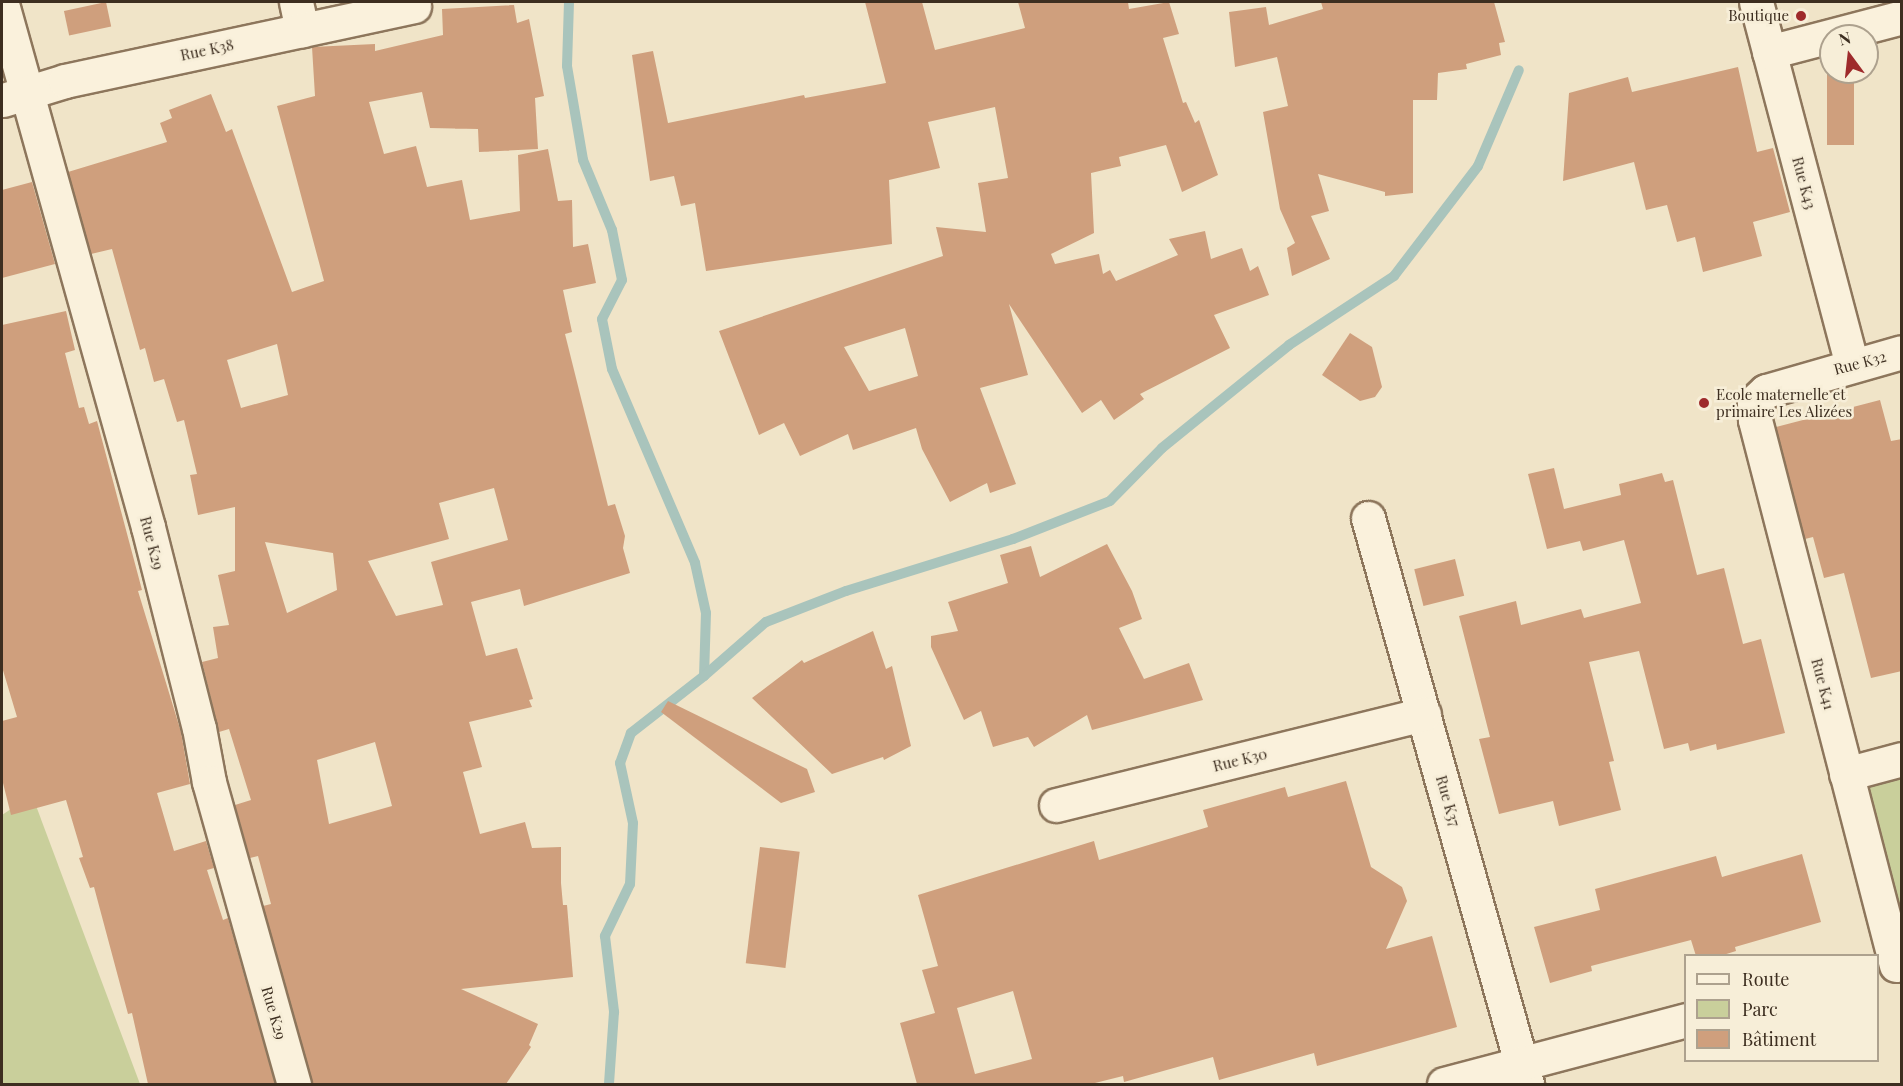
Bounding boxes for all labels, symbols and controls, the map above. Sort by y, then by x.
place label: Boutique [1728,7,1789,25]
marker: Boutique [1794,9,1808,23]
north arrow [1819,24,1879,84]
text: N [1836,26,1853,50]
street label: Rue K38 [179,36,235,64]
street label: Rue K43 [1788,155,1820,211]
street label: Rue K32 [1832,347,1888,379]
place label: Ecole maternelle et primaire Les Alizées [1716,385,1853,420]
marker: Ecole maternelle et primaire Les Alizées [1697,396,1711,410]
street label: Rue K29 [136,514,168,572]
street label: Rue K41 [1808,656,1838,712]
street label: Rue K30 [1211,745,1269,775]
street label: Rue K37 [1432,773,1464,829]
legend [1684,954,1879,1062]
text: Route [1742,967,1789,991]
street label: Rue K29 [258,984,290,1042]
text: Parc [1742,997,1778,1021]
text: Bâtiment [1742,1027,1816,1051]

